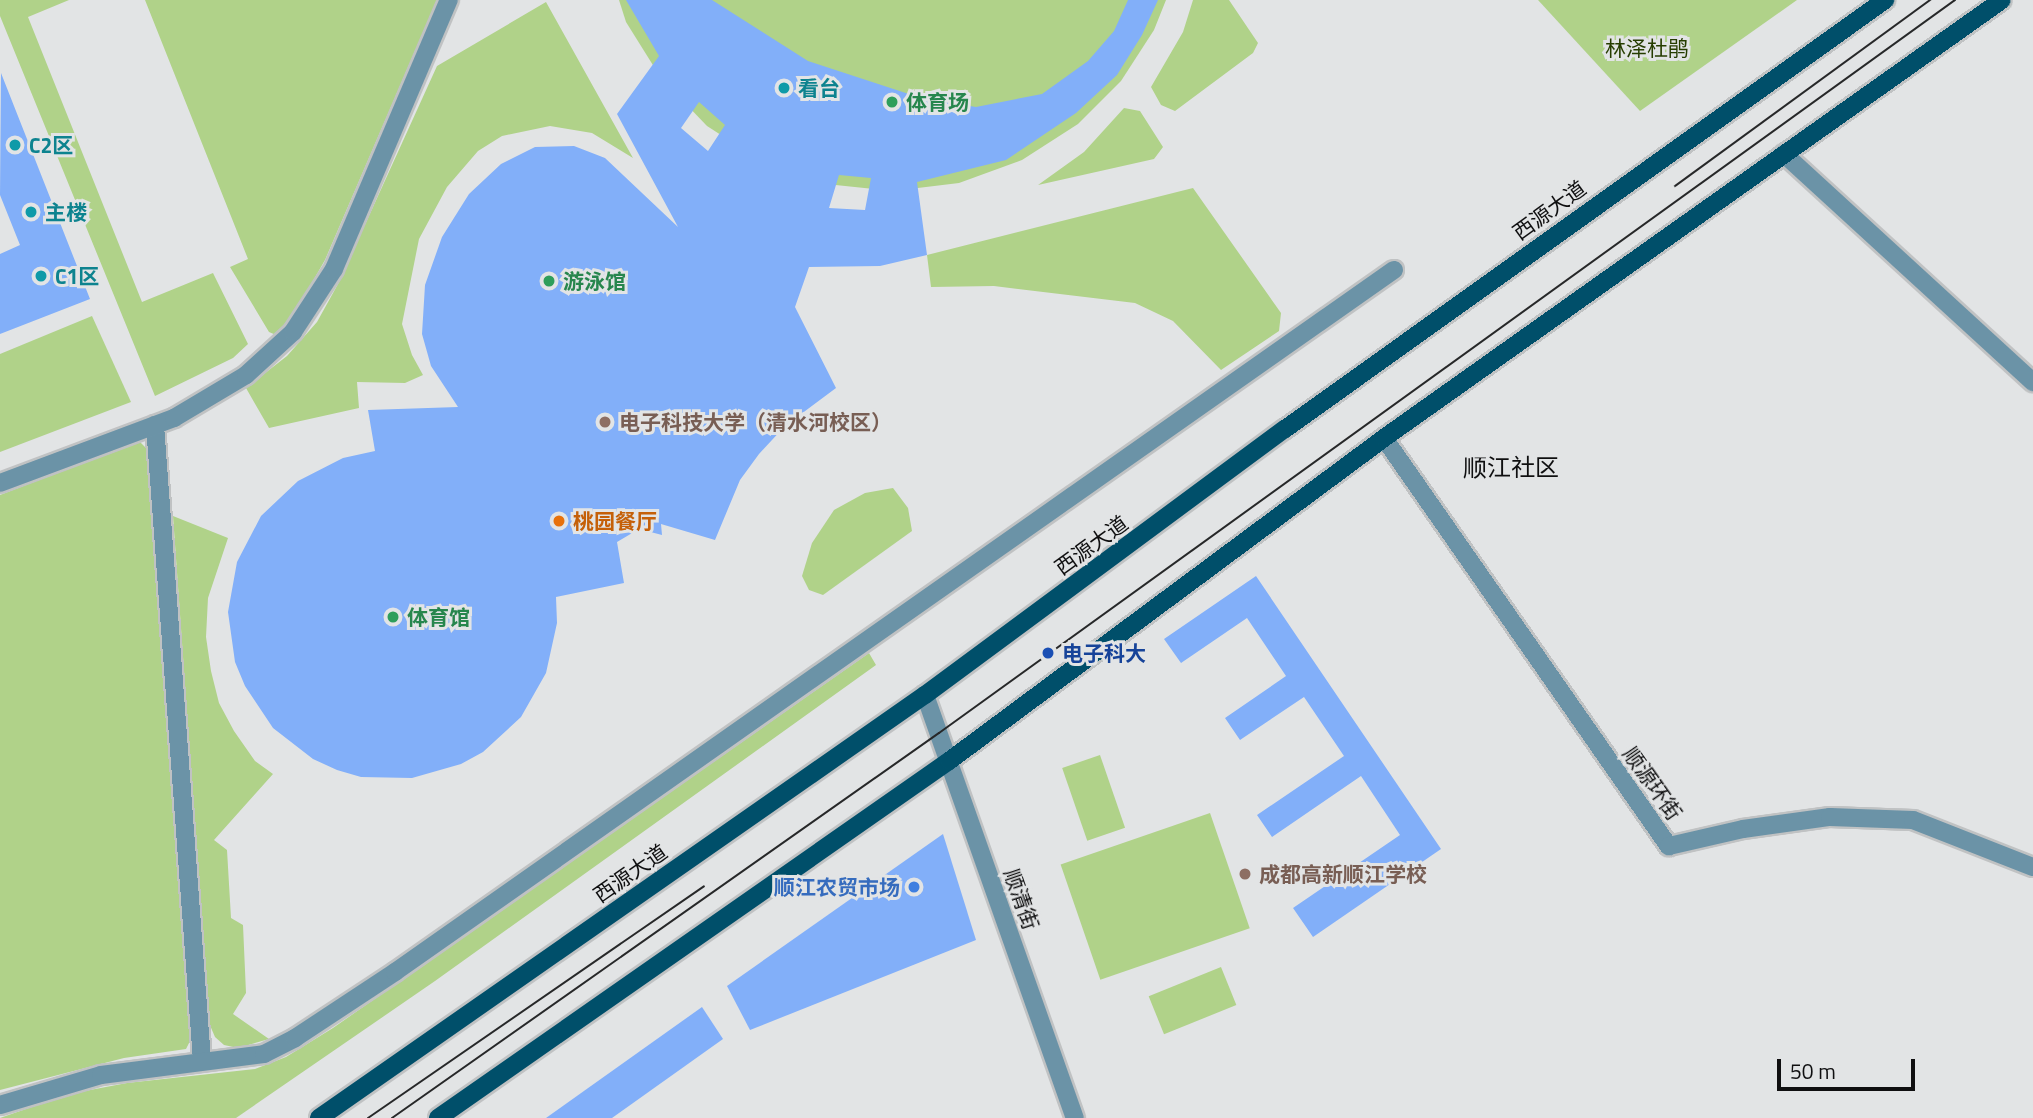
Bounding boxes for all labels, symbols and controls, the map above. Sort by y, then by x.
park label: 林泽杜鹃 [1605,35,1689,61]
place label: 看台 [798,75,840,101]
marker: 看台 [776,80,792,96]
place label: 体育场 [906,89,969,115]
marker: 体育场 [884,94,900,110]
place label: C2区 [29,132,73,158]
marker: C2区 [7,137,23,153]
street label: 西源大道 [1508,175,1590,245]
place label: 主楼 [45,199,87,225]
marker: 主楼 [23,204,39,220]
place label: C1区 [55,263,99,289]
marker: C1区 [33,268,49,284]
place label: 游泳馆 [563,268,626,294]
marker: 游泳馆 [541,273,557,289]
place label: 电子科技大学（清水河校区） [619,409,892,435]
marker: 电子科技大学（清水河校区） [597,414,613,430]
district label: 顺江社区 [1463,454,1559,482]
place label: 桃园餐厅 [573,508,657,534]
street label: 西源大道 [1050,510,1132,580]
marker: 桃园餐厅 [551,513,567,529]
place label: 体育馆 [407,604,470,630]
marker: 体育馆 [385,609,401,625]
place label: 电子科大 [1062,640,1146,666]
marker: 电子科大 [1040,645,1056,661]
street label: 顺源环街 [1619,741,1687,825]
street label: 西源大道 [588,839,672,907]
place label: 成都高新顺江学校 [1259,861,1427,887]
street label: 顺清街 [1000,865,1044,933]
marker: 成都高新顺江学校 [1237,866,1253,882]
place label: 顺江农贸市场 [774,874,900,900]
marker: 顺江农贸市场 [906,879,922,895]
scale bar [1781,1044,1919,1088]
text: 50 m [1790,1055,1836,1087]

